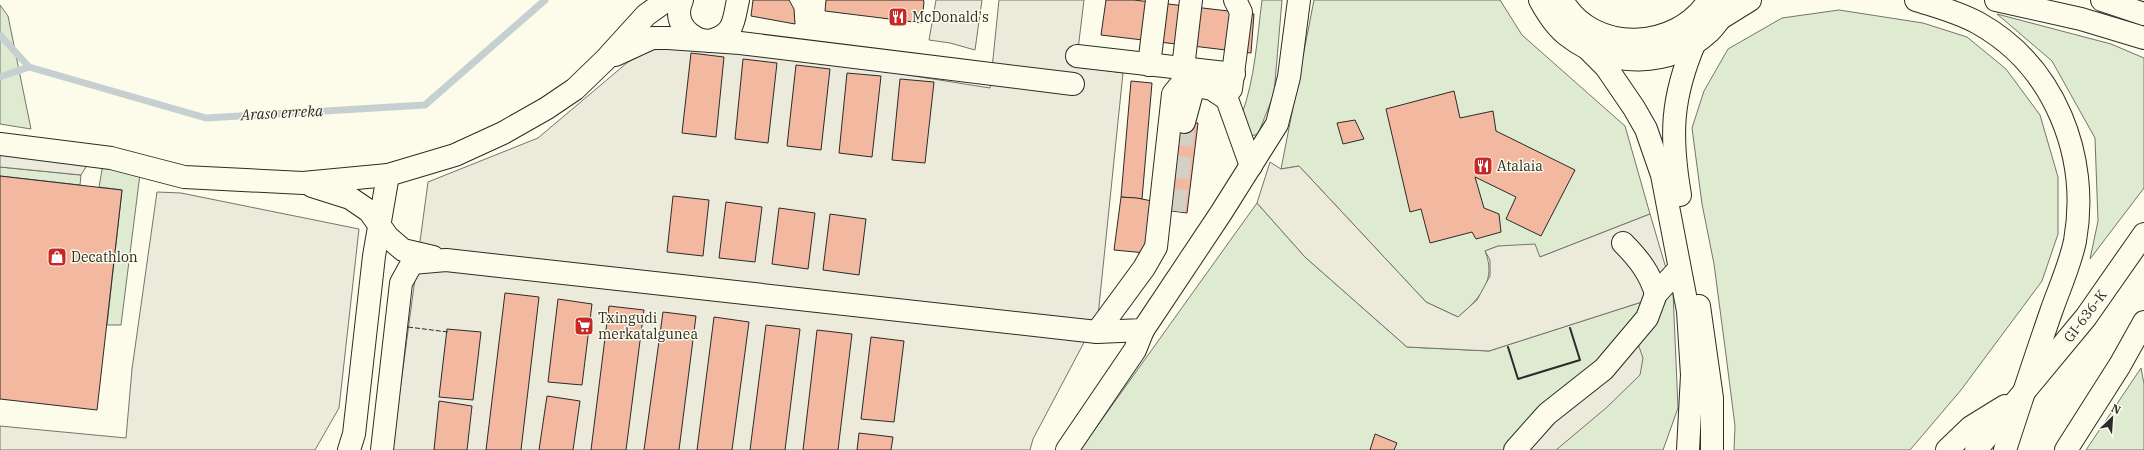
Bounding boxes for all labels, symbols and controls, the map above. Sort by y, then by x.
restaurant icon: McDonald's [887,6,909,28]
place label: McDonald's [912,8,989,26]
water label: Araso erreka [239,101,325,124]
restaurant icon: Atalaia [1472,155,1494,177]
place label: Atalaia [1497,157,1543,175]
shop icon: Decathlon [46,246,68,268]
place label: Decathlon [71,248,138,266]
street label: GI-636-K [2059,286,2111,346]
place label: Txingudi merkatalgunea [598,309,698,343]
supermarket icon: Txingudi merkatalgunea [573,315,595,337]
north arrow [2092,398,2132,438]
text: N [2109,401,2123,417]

